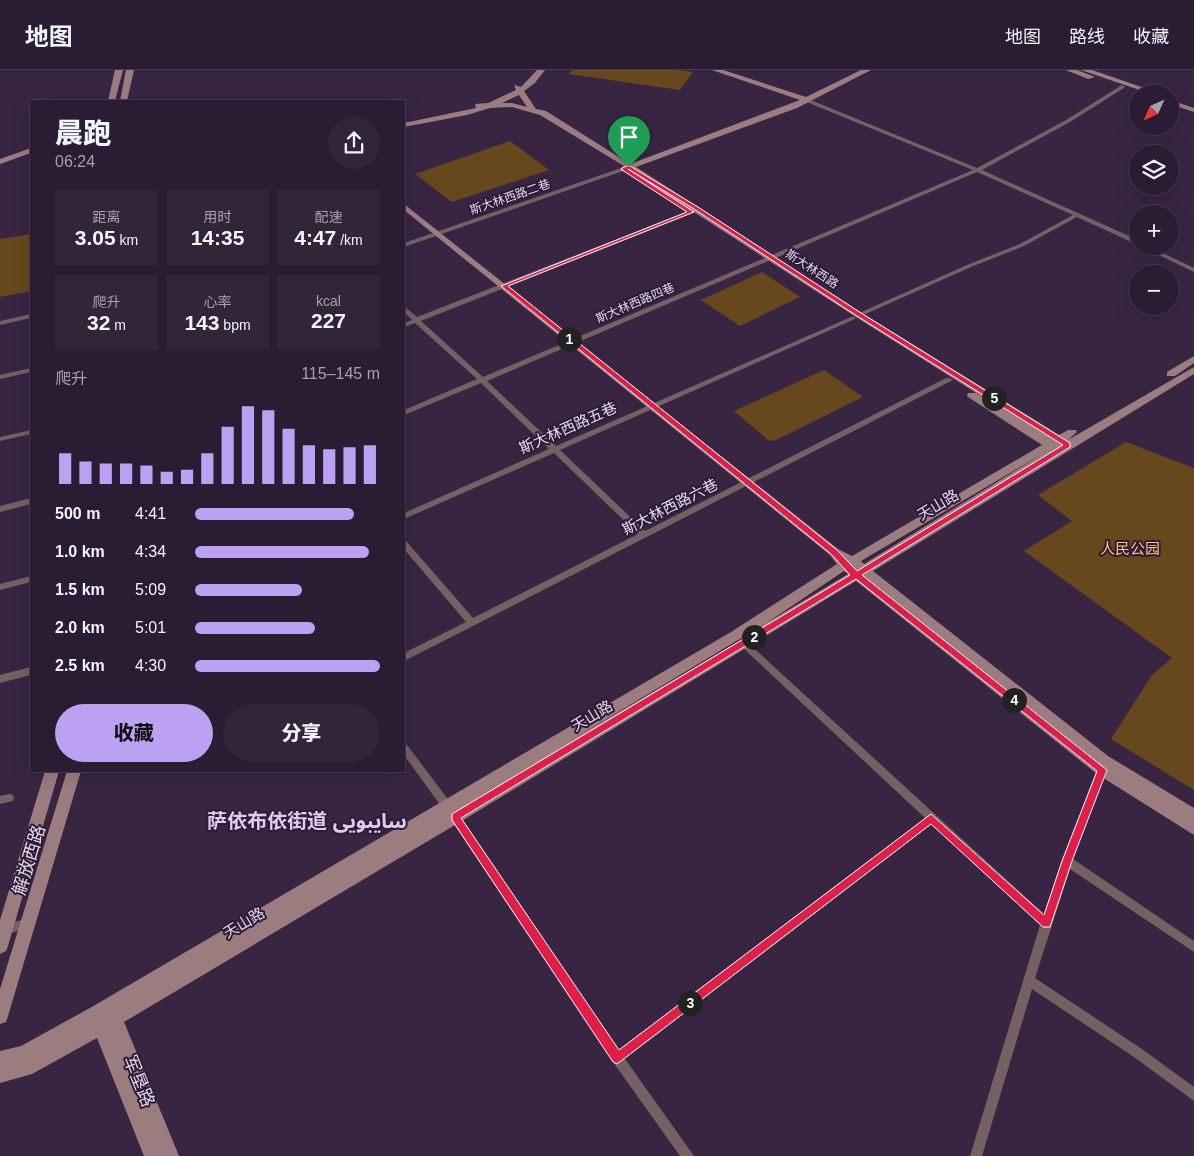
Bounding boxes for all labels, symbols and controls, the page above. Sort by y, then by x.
text: 地图 [25,23,73,50]
text: 地图 [1005,27,1041,47]
text: 路线 [1069,27,1105,47]
text: 收藏 [1133,27,1169,47]
north arrow [1129,85,1179,135]
map controls [1129,85,1179,315]
pin [608,116,650,167]
button: share [328,117,380,169]
text: 晨跑 [55,118,111,149]
icon: arrive [615,123,643,151]
button: layers [1129,145,1179,195]
text: 06:24 [55,153,95,170]
street label: 斯大林西路二巷 [468,177,552,217]
button: + [1129,205,1179,255]
text: 距离 [93,209,121,225]
text: 用时 [204,209,232,225]
text: 配速 [315,209,343,225]
text: 3.05 [75,226,116,249]
text: 14:35 [191,226,244,249]
text: 4:47 [294,226,336,249]
text: km [116,232,138,248]
text: /km [336,232,363,248]
street label: 斯大林西路 [783,247,841,291]
button: − [1129,265,1179,315]
street label: 斯大林西路四巷 [594,280,676,326]
text: kcal [316,293,341,309]
text: 爬升 [93,294,121,310]
text: 心率 [204,294,232,310]
text: 227 [311,309,346,332]
text: 32 [87,311,110,334]
text: 143 [184,311,219,334]
text: m [110,317,126,333]
text: bpm [219,317,251,333]
pin: 1 [556,326,582,352]
text: 1 [566,331,573,347]
text: 115–145 m [301,365,380,382]
text: 爬升 [55,370,87,387]
pin: 5 [982,386,1006,410]
text: 5 [991,390,998,406]
street label: 斯大林西路五巷 [516,398,619,457]
street label: 斯大林西路六巷 [619,475,720,538]
street label: 天山路 [914,486,961,523]
text: 500 m [55,505,100,522]
text: 4:41 [135,505,166,522]
park label: 人民公园 [1100,540,1160,557]
text: 1.0 km [55,543,105,560]
text: 4:34 [135,543,166,560]
text: 1.5 km [55,581,105,598]
text: 5:09 [135,581,166,598]
text: 2.0 km [55,619,105,636]
text: 5:01 [135,619,166,636]
pin: 2 [742,624,766,650]
text: 2 [751,629,758,645]
text: 2.5 km [55,657,105,674]
text: 4:30 [135,657,166,674]
pin: 4 [1002,688,1026,712]
text: 4 [1011,692,1018,708]
street label: 天山路 [568,697,615,734]
button: 收藏 [55,704,213,762]
button: 分享 [223,704,380,762]
district label: 萨依布依街道 سايبويى [207,810,407,833]
street label: 解放西路 [9,823,49,897]
street label: 天山路 [220,904,267,941]
pin: 3 [678,990,702,1016]
text: 3 [687,995,694,1011]
street label: 军垦路 [120,1052,158,1110]

